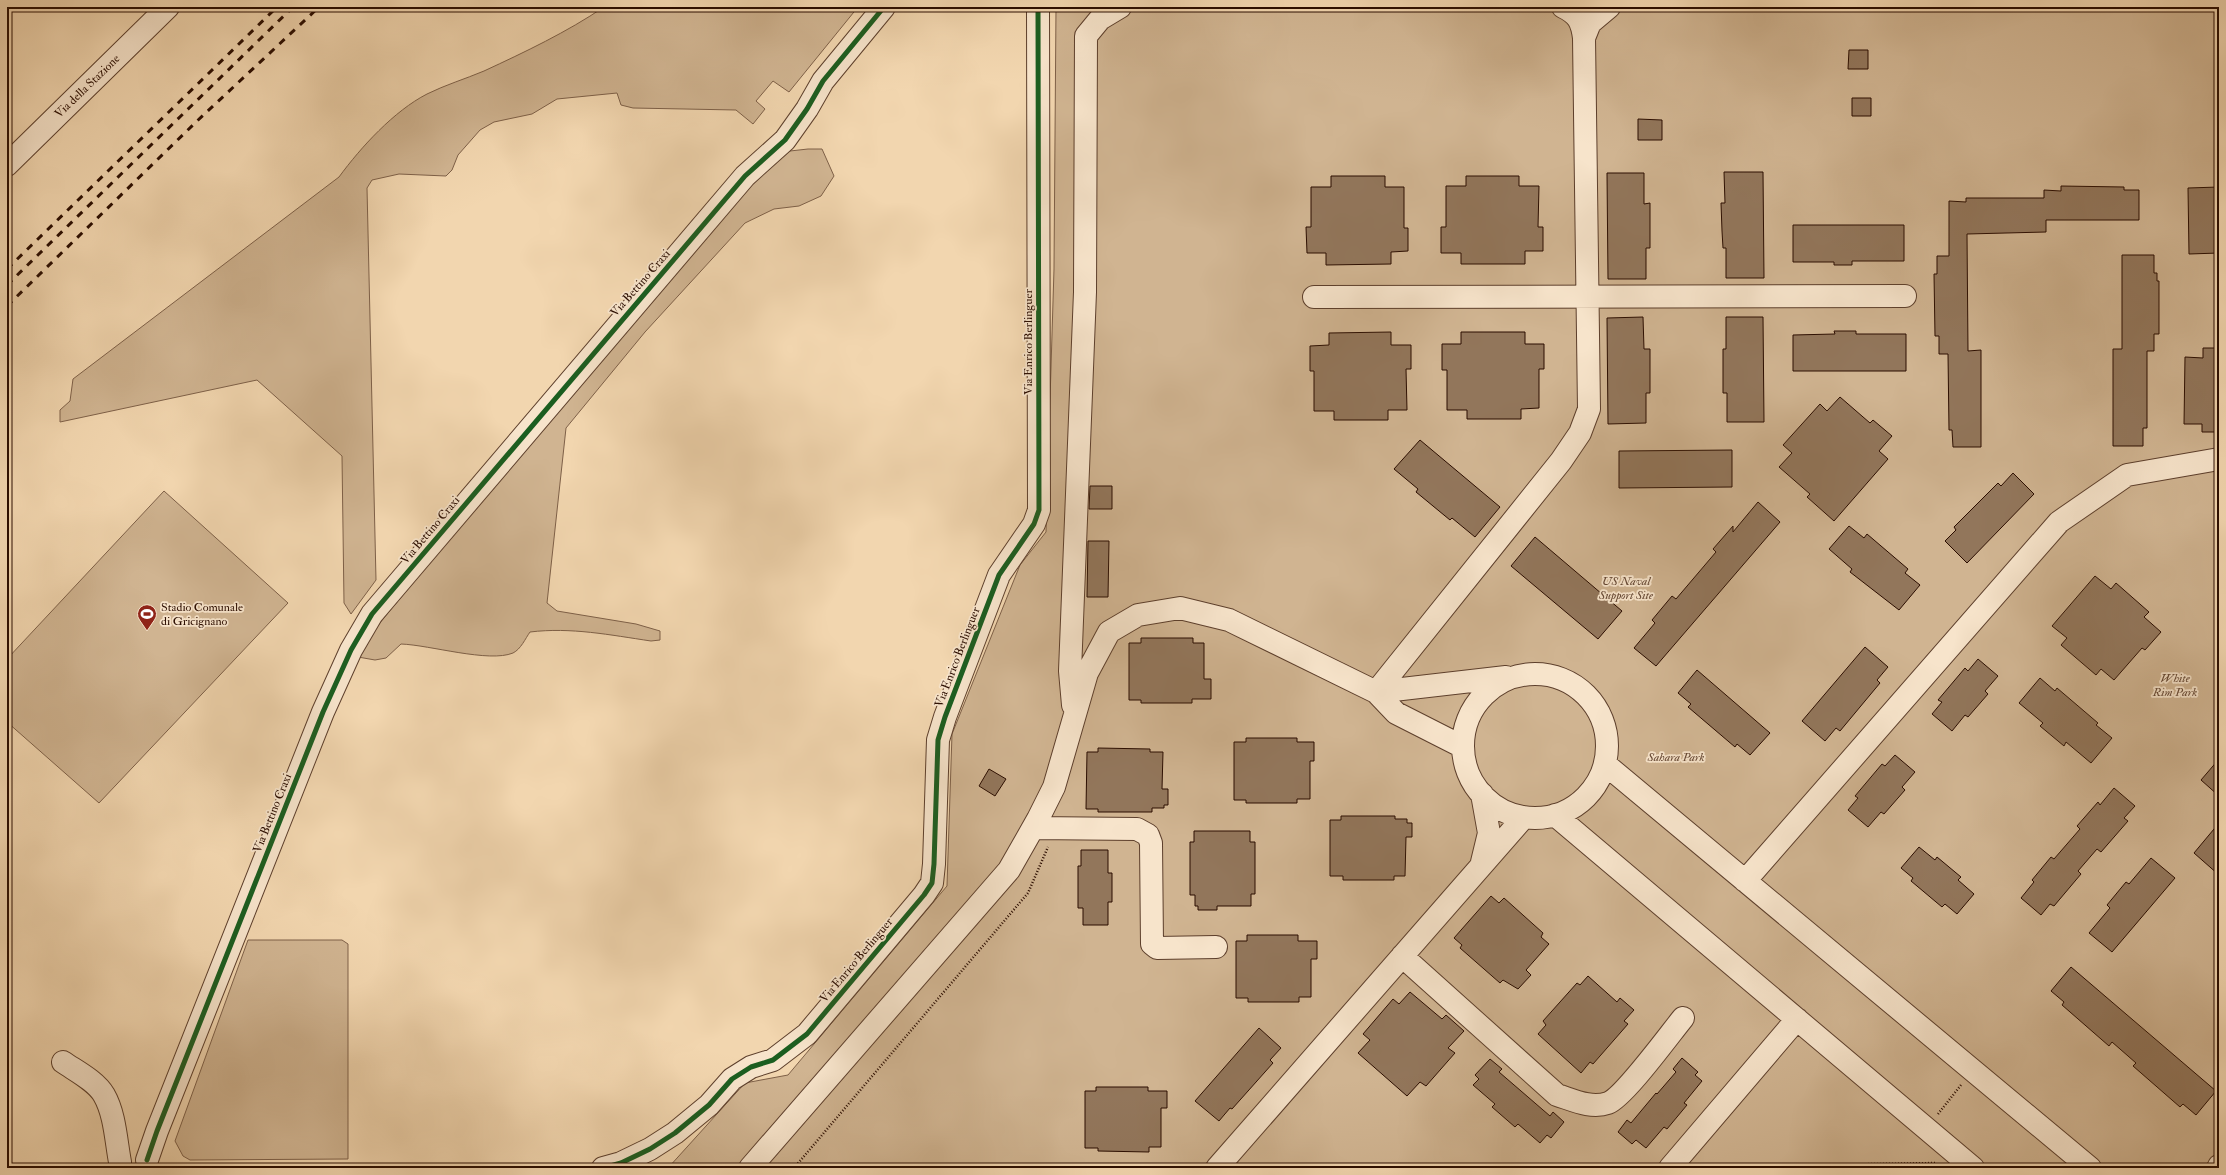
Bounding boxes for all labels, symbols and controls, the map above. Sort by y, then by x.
street label: Via della Stazione [52,51,123,121]
street label: Via Bettino Craxi [607,247,674,320]
street label: Via Enrico Berlinguer [1021,288,1036,395]
street label: Via Bettino Craxi [398,493,463,567]
park label: US Naval Support Site [1598,574,1654,603]
place label: Stadio Comunale di Gricignano [161,600,243,629]
sports icon: Stadio Comunale di Gricignano [136,603,158,631]
street label: Via Enrico Berlinguer [931,604,984,709]
park label: White Rim Park [2152,671,2197,700]
park label: Sahara Park [1646,750,1705,765]
street label: Via Bettino Craxi [250,771,295,855]
street label: Via Enrico Berlinguer [817,914,897,1006]

